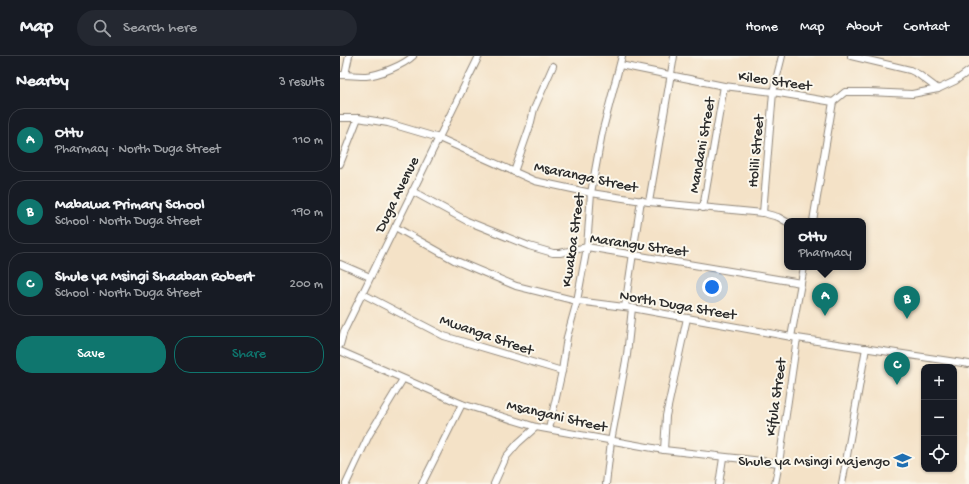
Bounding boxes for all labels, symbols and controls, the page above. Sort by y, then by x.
search box [77,10,357,46]
text: Map [20,16,53,39]
icon: search [91,17,113,39]
text: Search here [123,19,197,37]
text: Home [746,19,778,36]
text: Map [800,19,824,36]
text: About [846,19,882,36]
text: Contact [904,19,949,36]
street label: Kileo Street [737,68,814,96]
text: Nearby [16,72,69,92]
text: 3 results [279,75,324,90]
street label: Mandani Street [686,94,721,195]
street label: Holili Street [745,112,769,188]
text: Ottu [55,124,83,142]
text: A [26,133,34,148]
text: 110 m [293,133,323,148]
text: Pharmacy · North Duga Street [55,142,221,157]
street label: Duga Avenue [371,154,424,237]
street label: Msaranga Street [532,158,641,198]
street label: Kwakoa Street [558,190,590,288]
text: Mabawa Primary School [55,196,205,214]
text: B [27,205,33,220]
text: 190 m [292,205,323,220]
text: School · North Duga Street [55,214,201,229]
popup [784,218,866,270]
text: Ottu [798,228,827,246]
street label: Marangu Street [589,230,691,262]
text: Pharmacy [798,246,852,261]
text: Shule ya Msingi Shaaban Robert [55,268,254,286]
text: C [26,277,34,292]
text: 200 m [290,277,323,292]
your location [702,277,722,297]
pin: A [812,283,838,316]
text: School · North Duga Street [55,286,201,301]
pin: B [894,286,920,319]
street label: North Duga Street [618,287,739,325]
street label: Mwanga Street [437,311,537,361]
button: Save [16,336,166,373]
button: Share [174,336,324,373]
pin: C [884,352,910,385]
street label: Kifula Street [763,355,792,437]
map controls [921,364,957,472]
button: + [921,364,957,400]
street label: Msangani Street [505,397,610,438]
button: − [921,400,957,436]
button: locate [921,436,957,472]
school or university icon: Shule ya Msingi Majengo [893,450,913,470]
place label: Shule ya Msingi Majengo [738,453,890,471]

